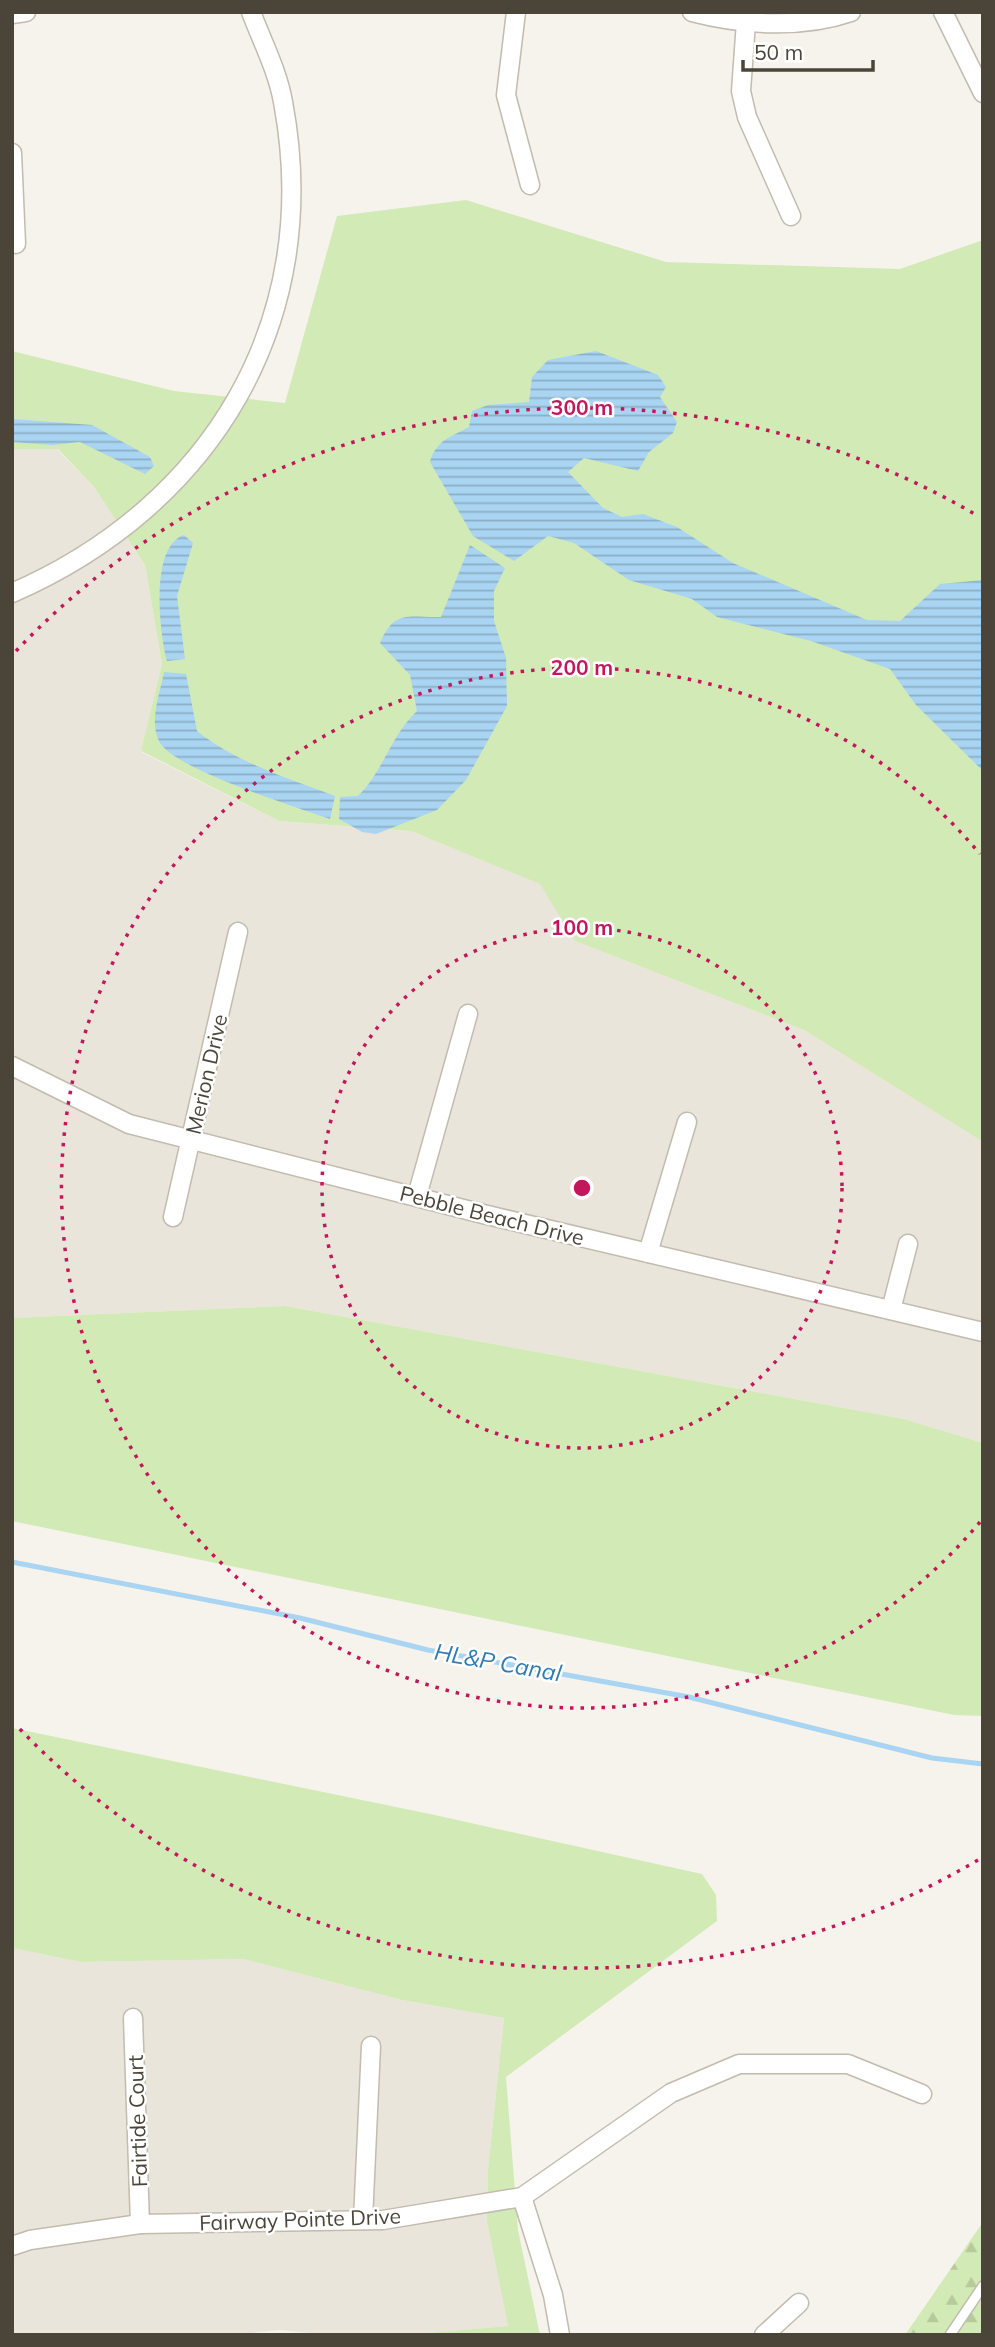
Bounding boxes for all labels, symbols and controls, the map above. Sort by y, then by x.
scale bar [743,28,872,72]
text: 50 m [754,39,803,65]
text: 300 m [551,394,613,420]
text: 200 m [551,654,613,680]
text: 100 m [551,914,613,940]
street label: Merion Drive [180,1011,232,1137]
centre of rings [570,1176,594,1200]
street label: Pebble Beach Drive [397,1180,587,1250]
water label: HL&P Canal [432,1637,564,1688]
street label: Fairtide Court [122,2054,152,2188]
street label: Fairway Pointe Drive [199,2202,401,2236]

